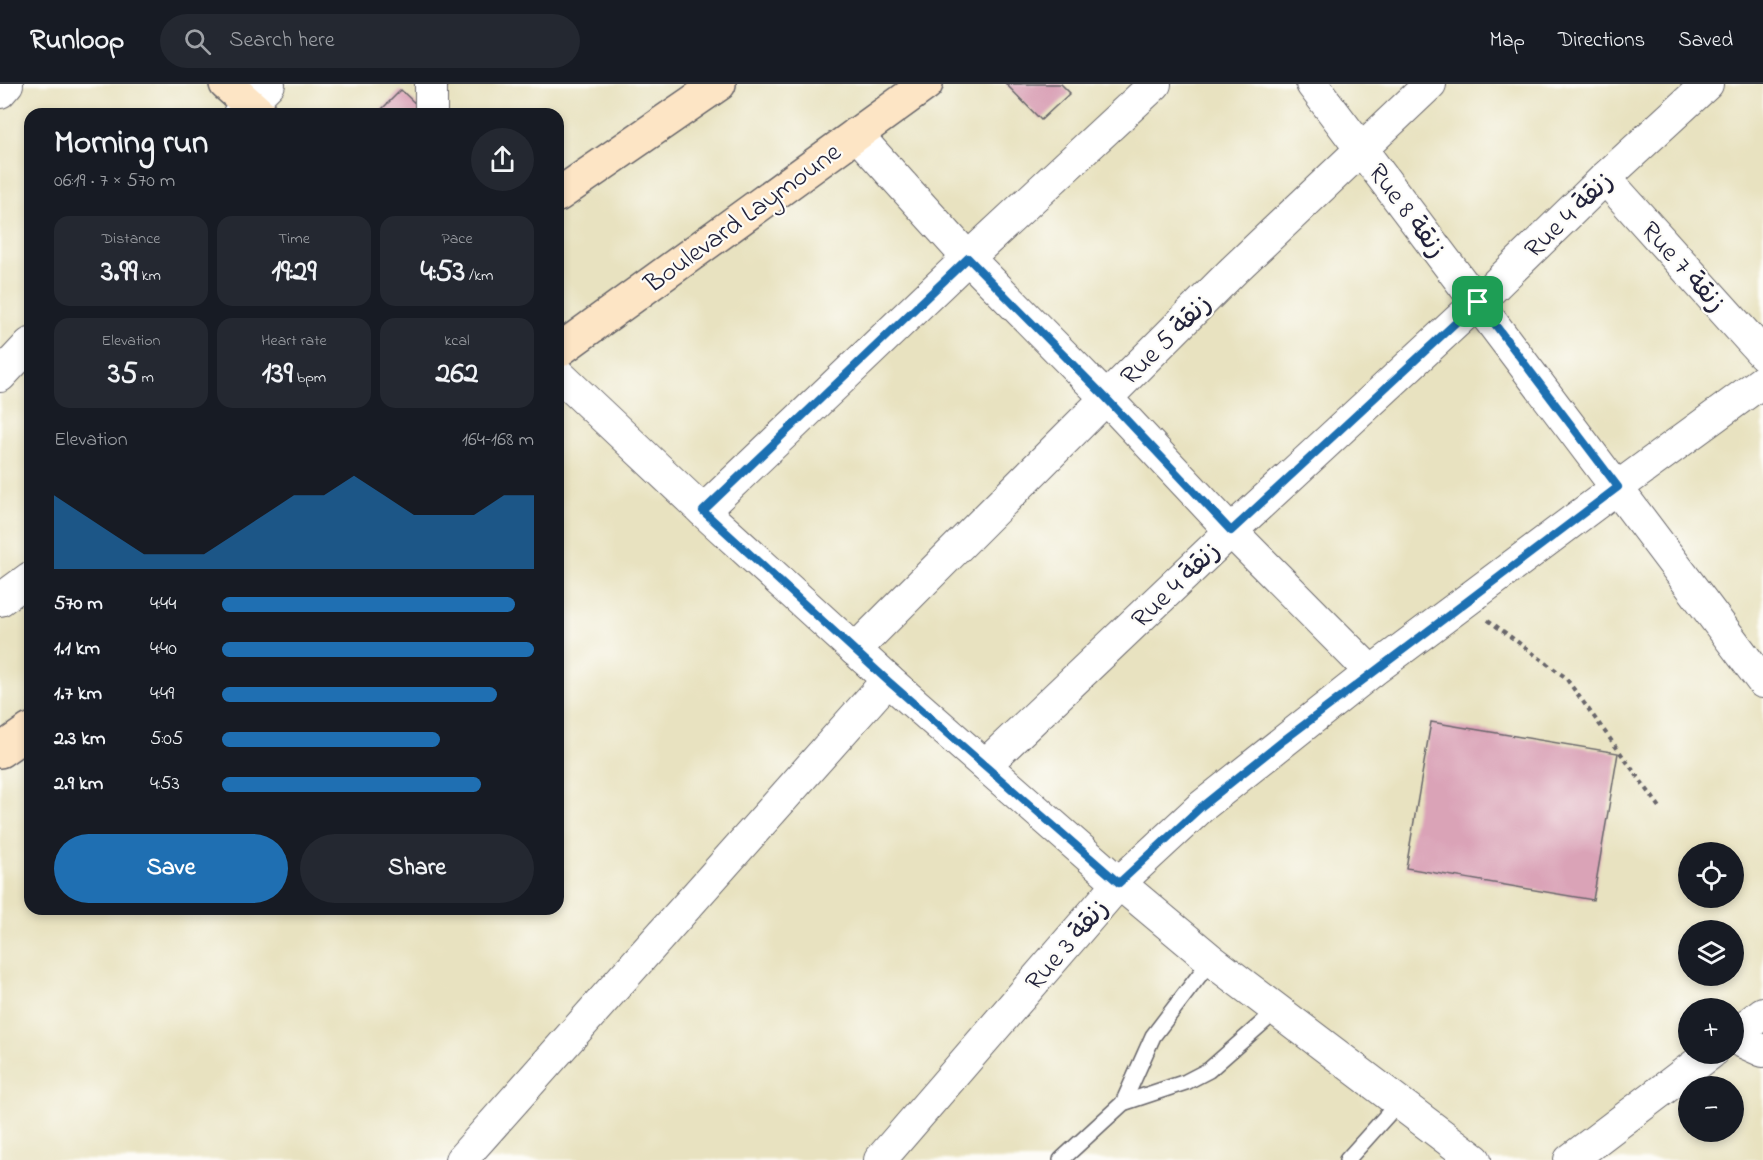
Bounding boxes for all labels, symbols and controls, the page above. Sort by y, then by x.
search box [160,14,580,68]
text: Runloop [30,21,124,62]
icon: search [181,25,214,58]
text: Search here [229,25,335,57]
text: Map [1489,26,1525,56]
text: Directions [1558,26,1645,56]
text: Saved [1678,26,1733,56]
text: Morning run [54,120,208,168]
button: share [471,128,534,191]
street label: Boulevard Laymoune [636,134,851,304]
street label: Rue 8 زنقة [1357,156,1455,267]
street label: Rue 4 زنقة [1516,163,1623,268]
text: 06:19 · 7 × 570 m [54,167,175,196]
street label: Rue 7 زنقة [1630,213,1734,322]
text: Distance [102,227,160,251]
text: Time [278,227,310,251]
text: Pace [441,227,473,251]
text: 3.99 [101,251,138,295]
text: 19:29 [271,251,317,295]
text: 4:53 [421,251,465,295]
text: km [138,264,161,288]
text: /km [465,264,493,288]
pin [1452,276,1503,327]
icon: arrive [1461,285,1494,318]
street label: Rue 5 زنقة [1112,286,1221,395]
text: Elevation [102,329,160,353]
text: Heart rate [261,329,327,353]
text: kcal [444,329,470,353]
text: 35 [108,353,138,397]
text: 139 [262,353,293,397]
text: 262 [435,353,479,397]
text: m [138,366,154,390]
text: bpm [293,366,326,390]
text: Elevation [54,426,128,455]
text: 164–168 m [462,426,534,455]
street label: Rue 4 زنقة [1123,533,1230,638]
text: 570 m [54,590,103,619]
text: 4:44 [150,590,176,619]
text: 1.1 km [54,635,100,664]
text: 4:40 [150,635,177,664]
text: 1.7 km [54,680,102,709]
text: 4:49 [150,680,174,709]
text: 2.3 km [54,725,106,754]
text: 5:05 [150,725,183,754]
text: 2.9 km [54,770,103,799]
text: 4:53 [150,770,180,799]
button: Save [54,834,288,903]
button: Share [300,834,534,903]
map controls [1678,842,1744,1142]
button: locate [1678,842,1744,908]
street label: Rue 3 زنقة [1017,891,1119,1000]
button: layers [1678,920,1744,986]
button: + [1678,998,1744,1064]
button: − [1678,1076,1744,1142]

